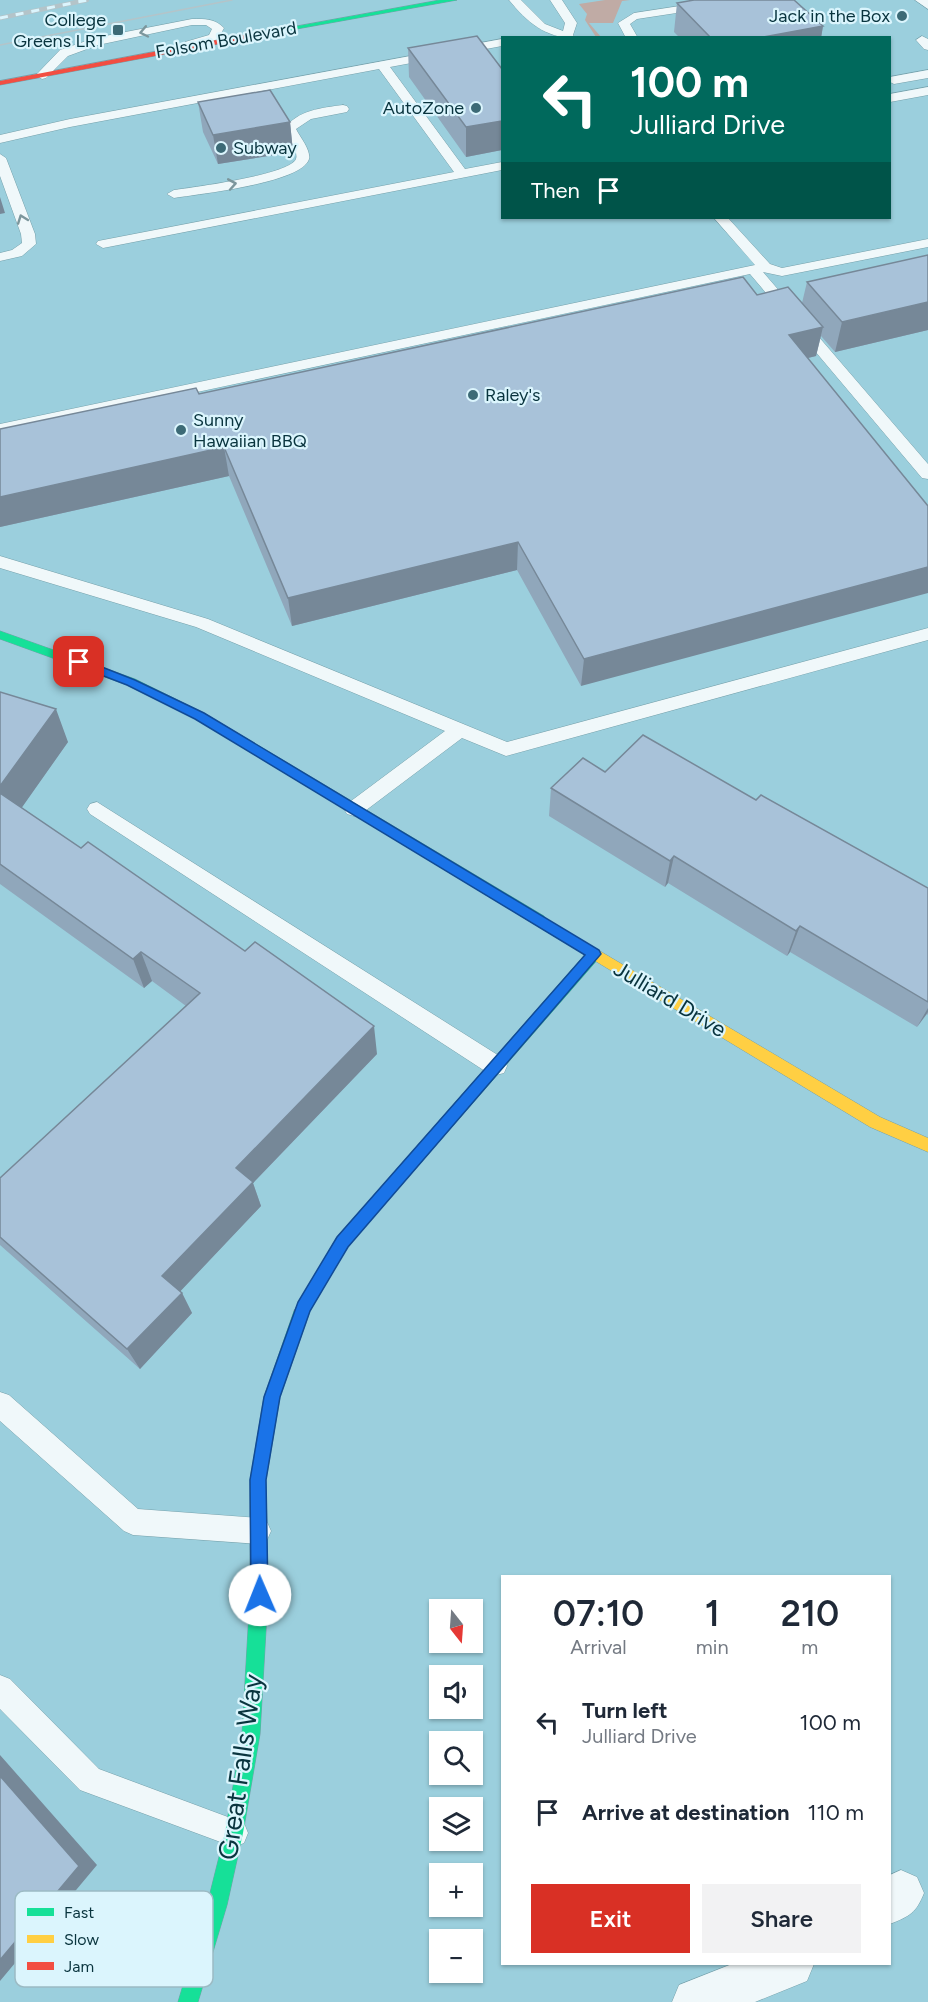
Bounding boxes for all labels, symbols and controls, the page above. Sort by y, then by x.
place label: Jack in the Box [769,5,890,27]
place label: College Greens LRT [13,9,106,52]
marker: Jack in the Box [895,9,909,23]
street label: Folsom Boulevard [154,17,298,63]
marker: College Greens LRT [111,23,125,37]
one-way arrow [139,25,149,38]
text: 100 m [630,57,749,108]
icon: left [531,60,609,138]
place label: AutoZone [383,97,464,119]
marker: AutoZone [469,101,483,115]
text: Julliard Drive [630,108,785,141]
place label: Subway [233,137,297,159]
marker: Subway [214,141,228,155]
icon: arrive [592,174,625,207]
text: Then [531,177,580,204]
one-way arrow [226,178,236,191]
one-way arrow [17,214,30,225]
place label: Raley's [485,384,540,406]
marker: Raley's [466,388,480,402]
place label: Sunny Hawaiian BBQ [193,409,307,452]
marker: Sunny Hawaiian BBQ [174,423,188,437]
pin [53,636,104,687]
icon: arrive [62,645,95,678]
street label: Julliard Drive [609,955,731,1043]
position arrow [228,1563,292,1627]
text: 07:10 [553,1592,644,1635]
text: 1 [705,1592,720,1635]
text: 210 [780,1592,839,1635]
north arrow [429,1599,483,1653]
map controls [429,1599,483,1983]
text: Arrival [570,1635,627,1659]
text: min [696,1635,729,1659]
text: m [801,1635,818,1659]
button: sound [429,1665,483,1719]
street label: Great Falls Way [211,1672,269,1862]
text: Turn left [582,1697,668,1724]
icon: left [531,1706,564,1739]
text: 100 m [800,1709,861,1736]
text: Julliard Drive [582,1724,697,1748]
button: search [429,1731,483,1785]
icon: arrive [531,1796,564,1829]
button: layers [429,1797,483,1851]
text: Arrive at destination [582,1799,790,1826]
text: 110 m [808,1799,864,1826]
button: + [429,1863,483,1917]
button: Exit [531,1884,690,1953]
button: Share [702,1884,861,1953]
legend [15,1891,213,1987]
text: Fast [64,1903,94,1922]
button: − [429,1929,483,1983]
text: Slow [64,1930,99,1949]
text: Jam [64,1957,94,1976]

